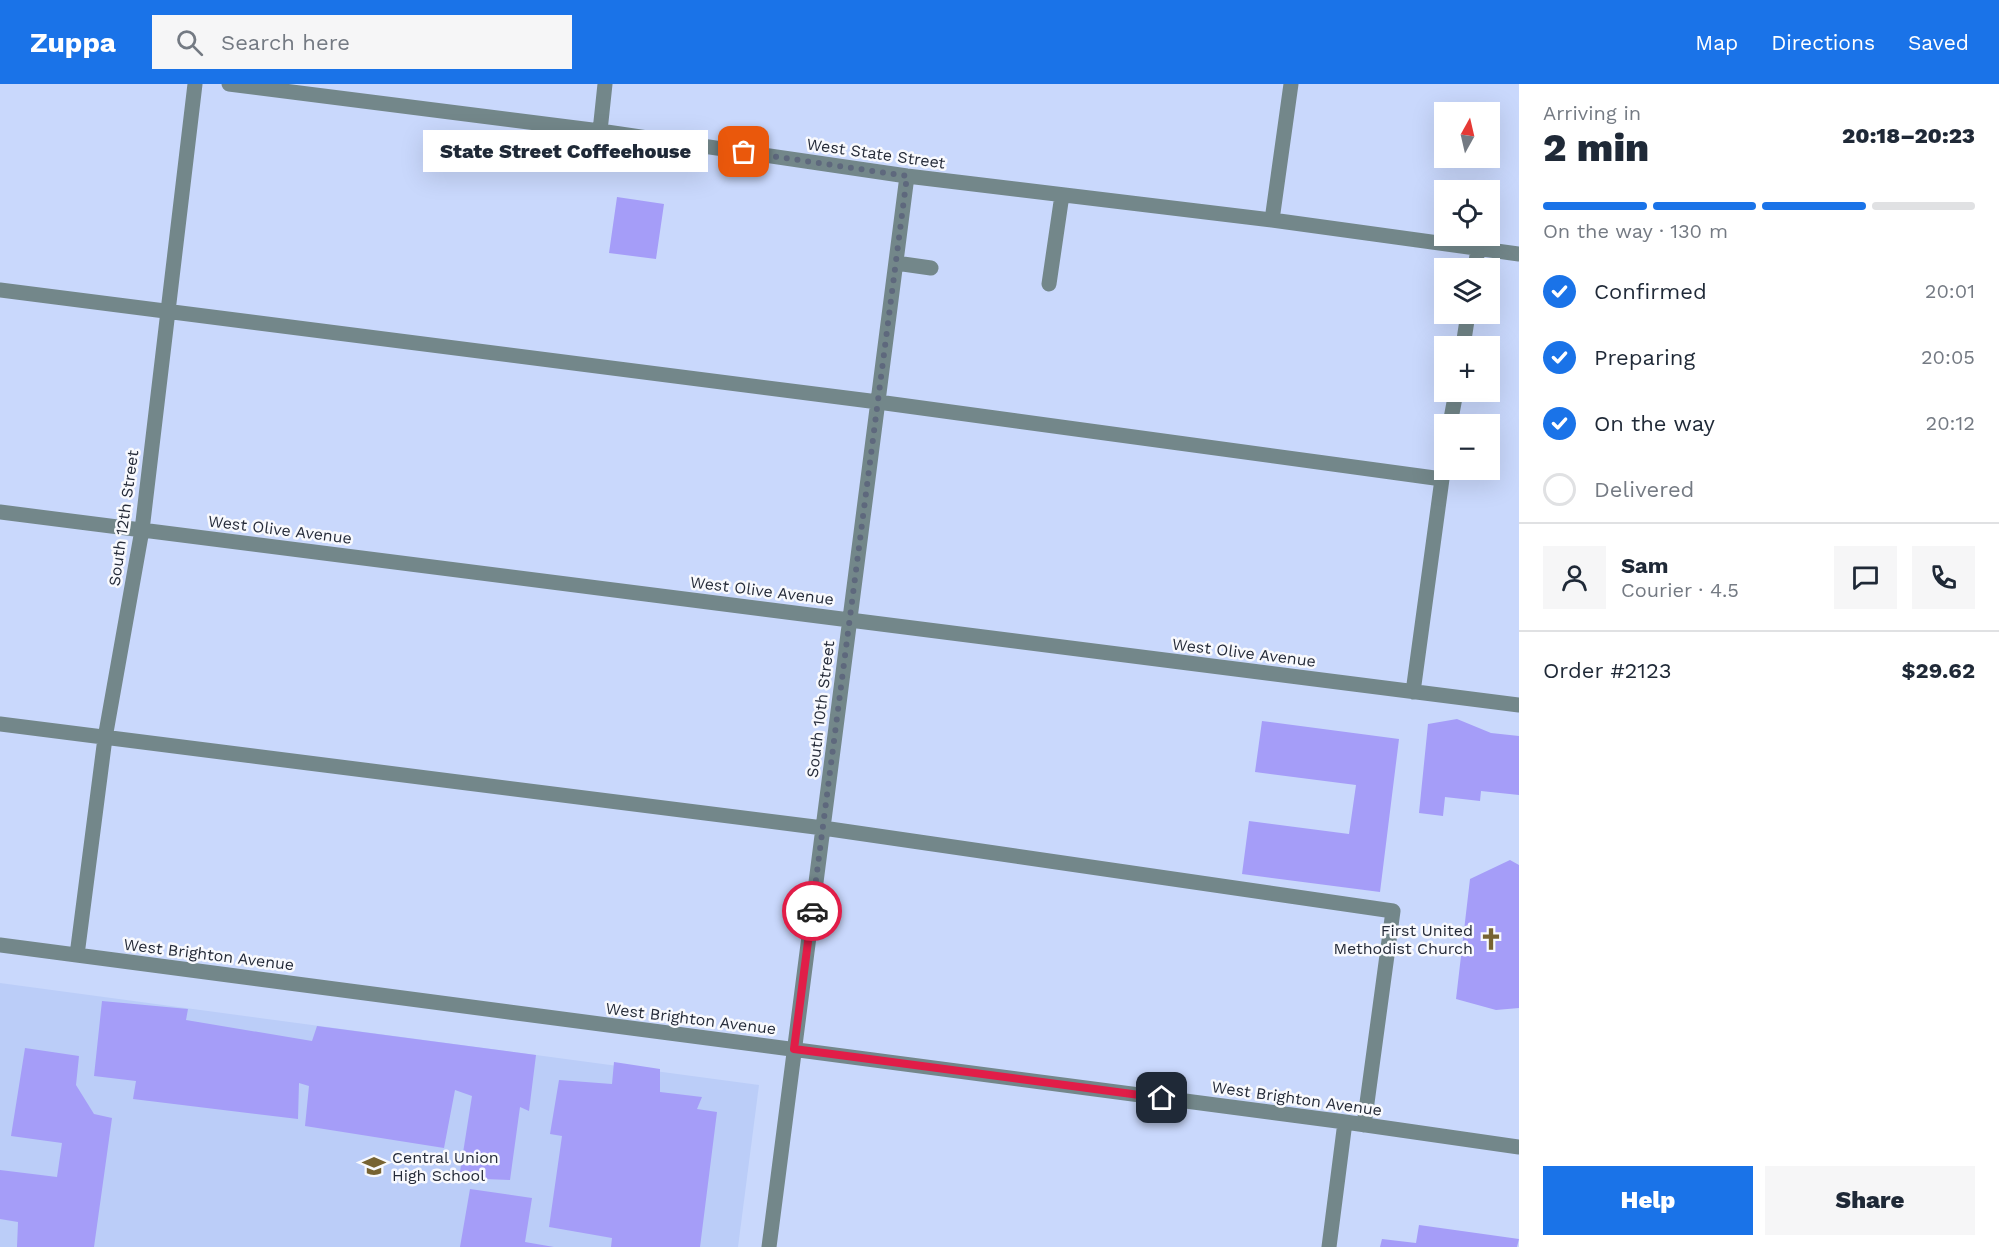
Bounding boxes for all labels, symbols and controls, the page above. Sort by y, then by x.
search box [152,15,572,69]
text: Zuppa [30,26,116,59]
icon: search [173,26,206,59]
text: Search here [221,30,350,55]
text: Map [1695,30,1738,55]
text: Directions [1771,30,1875,55]
text: Saved [1908,30,1969,55]
text: Arriving in [1543,101,1641,125]
north arrow [1434,102,1500,168]
map controls [1434,102,1500,480]
text: 20:18–20:23 [1842,123,1975,148]
text: 2 min [1543,125,1649,170]
pin [718,126,769,177]
callout: State Street Coffeehouse [423,131,708,173]
street label: West State Street [805,134,947,173]
icon: bag [727,135,760,168]
text: State Street Coffeehouse [440,139,691,163]
button: locate [1434,180,1500,246]
text: On the way · 130 m [1543,219,1728,243]
button: layers [1434,258,1500,324]
icon: check [1543,275,1576,308]
text: Confirmed [1594,279,1707,304]
text: 20:01 [1925,279,1975,303]
button: + [1434,336,1500,402]
icon: check [1543,341,1576,374]
text: Preparing [1594,345,1695,370]
text: 20:05 [1921,345,1975,369]
icon: check [1543,407,1576,440]
text: On the way [1594,411,1715,436]
text: 20:12 [1926,411,1975,435]
button: − [1434,414,1500,480]
street label: South 12th Street [105,448,142,587]
text: Delivered [1594,477,1694,502]
street label: West Olive Avenue [207,511,353,548]
button: person [1543,546,1606,609]
button: chat [1834,546,1897,609]
button: phone [1912,546,1975,609]
text: Sam [1621,553,1669,578]
street label: West Olive Avenue [689,572,835,609]
text: Courier · 4.5 [1621,578,1739,602]
street label: West Olive Avenue [1171,634,1317,671]
street label: South 10th Street [803,639,838,779]
text: Order #2123 [1543,658,1672,683]
text: $29.62 [1901,658,1975,683]
courier [782,881,842,941]
icon: car [796,895,829,928]
place label: First United Methodist Church [1333,921,1473,958]
church icon: First United Methodist Church [1478,926,1504,952]
street label: West Brighton Avenue [123,935,295,974]
street label: West Brighton Avenue [605,999,777,1038]
pin [1136,1072,1187,1123]
street label: West Brighton Avenue [1211,1077,1383,1120]
icon: home [1145,1081,1178,1114]
place label: Central Union High School [392,1148,499,1185]
school or university icon: Central Union High School [361,1153,387,1179]
button: Help [1543,1166,1753,1235]
button: Share [1765,1166,1975,1235]

